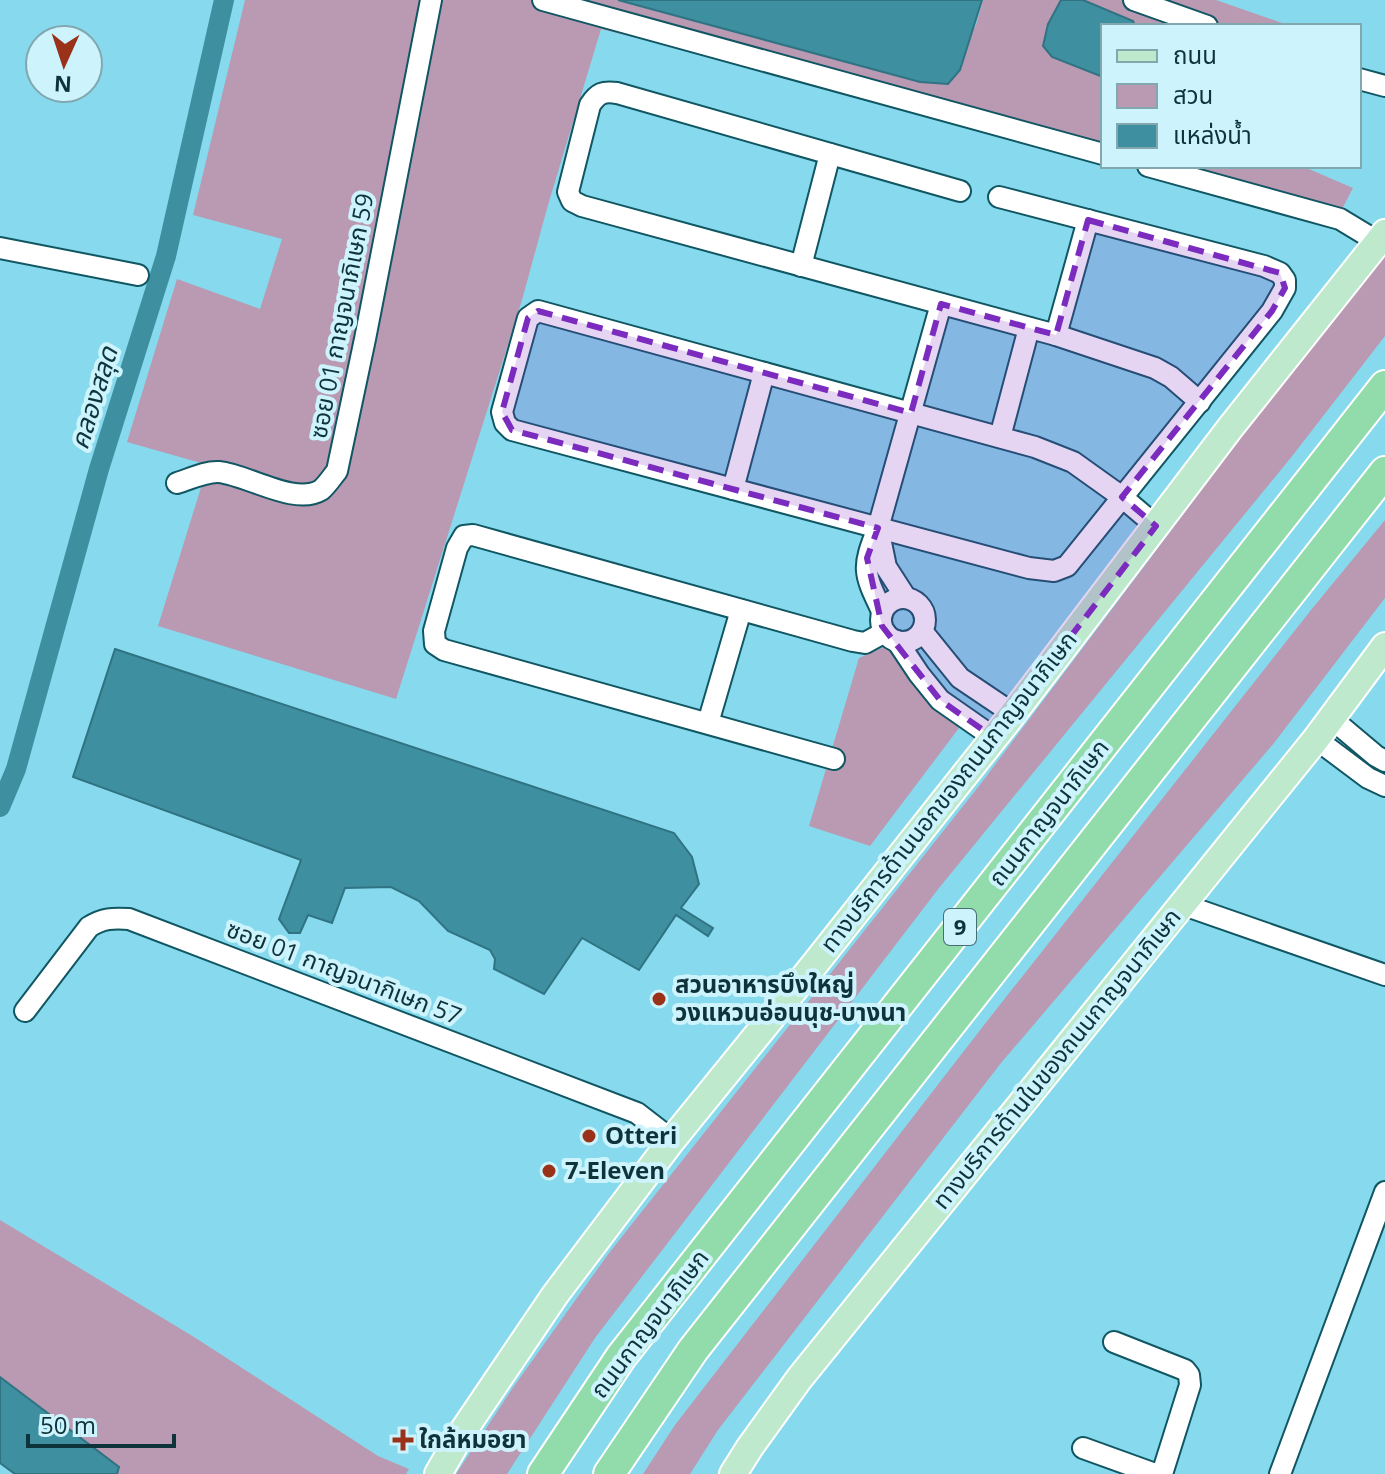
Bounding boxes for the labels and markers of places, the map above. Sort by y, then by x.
place label: สวนอาหารบึงใหญ่ วงแหวนอ่อนนุช-บางนา [675,967,906,1028]
marker: สวนอาหารบึงใหญ่ วงแหวนอ่อนนุช-บางนา [650,990,668,1008]
place label: Otteri [605,1118,677,1151]
marker: Otteri [580,1127,598,1145]
place label: 7-Eleven [565,1153,665,1186]
marker: 7-Eleven [540,1162,558,1180]
place label: ใกล้หมอยา [419,1422,527,1455]
marker: ใกล้หมอยา [394,1431,412,1449]

